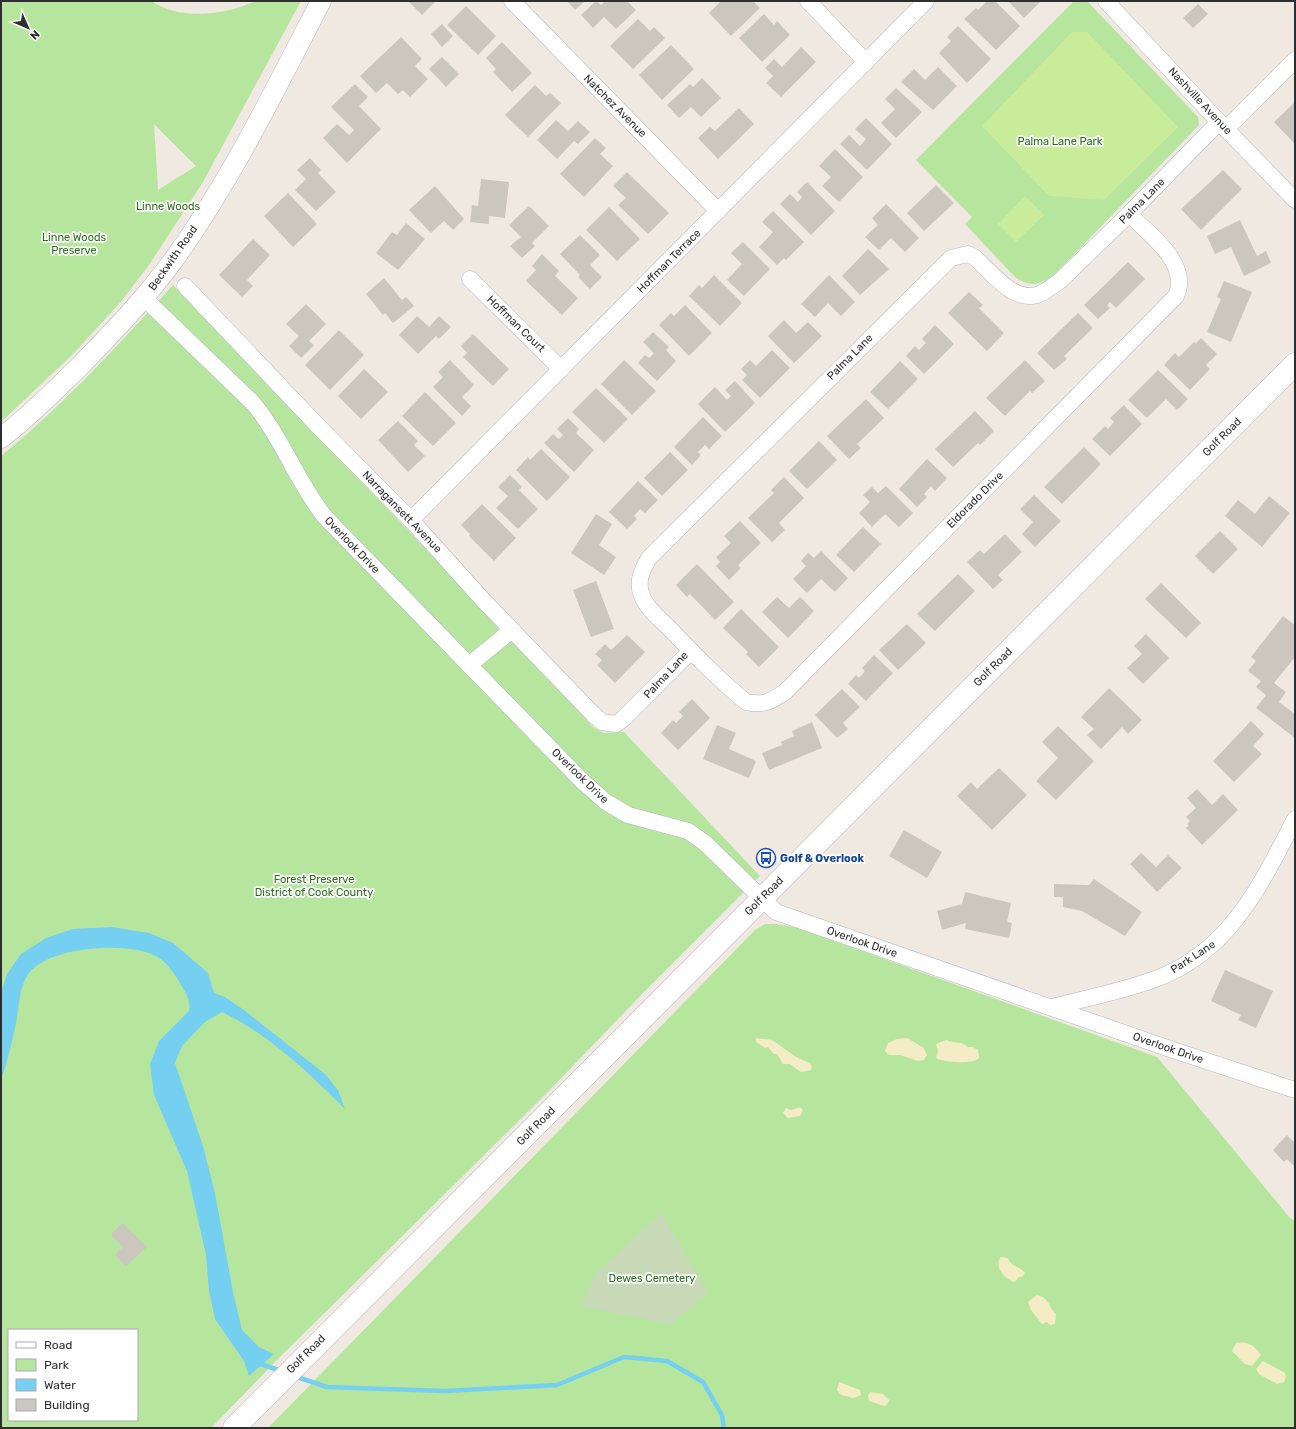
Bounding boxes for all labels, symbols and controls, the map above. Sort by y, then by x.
north arrow [8,8,48,48]
text: N [27,27,42,42]
street label: Nashville Avenue [1166,65,1234,137]
street label: Natchez Avenue [581,72,649,140]
park label: Palma Lane Park [1018,135,1103,148]
street label: Palma Lane [1116,175,1168,227]
park label: Linne Woods [136,200,200,213]
street label: Beckwith Road [146,223,200,293]
street label: Hoffman Terrace [634,226,704,296]
park label: Linne Woods Preserve [42,231,106,257]
street label: Hoffman Court [484,293,548,355]
street label: Palma Lane [824,331,876,383]
street label: Golf Road [1200,415,1244,459]
street label: Narragansett Avenue [360,468,444,556]
street label: Eldorado Drive [944,469,1006,531]
street label: Overlook Drive [322,514,382,576]
street label: Golf Road [971,645,1015,689]
street label: Palma Lane [641,649,691,701]
street label: Overlook Drive [549,746,611,806]
bus stop icon: Golf & Overlook [755,847,777,869]
place label: Golf & Overlook [780,852,865,865]
park label: Forest Preserve District of Cook County [255,873,373,899]
street label: Golf Road [742,874,786,918]
street label: Overlook Drive [825,924,899,960]
street label: Park Lane [1168,938,1218,976]
street label: Overlook Drive [1131,1030,1205,1066]
street label: Golf Road [514,1104,558,1148]
park label: Dewes Cemetery [609,1272,695,1285]
legend [8,1329,138,1421]
street label: Golf Road [284,1332,328,1376]
text: Road [44,1338,72,1352]
text: Park [44,1358,70,1372]
text: Water [44,1378,76,1392]
text: Building [44,1398,90,1412]

